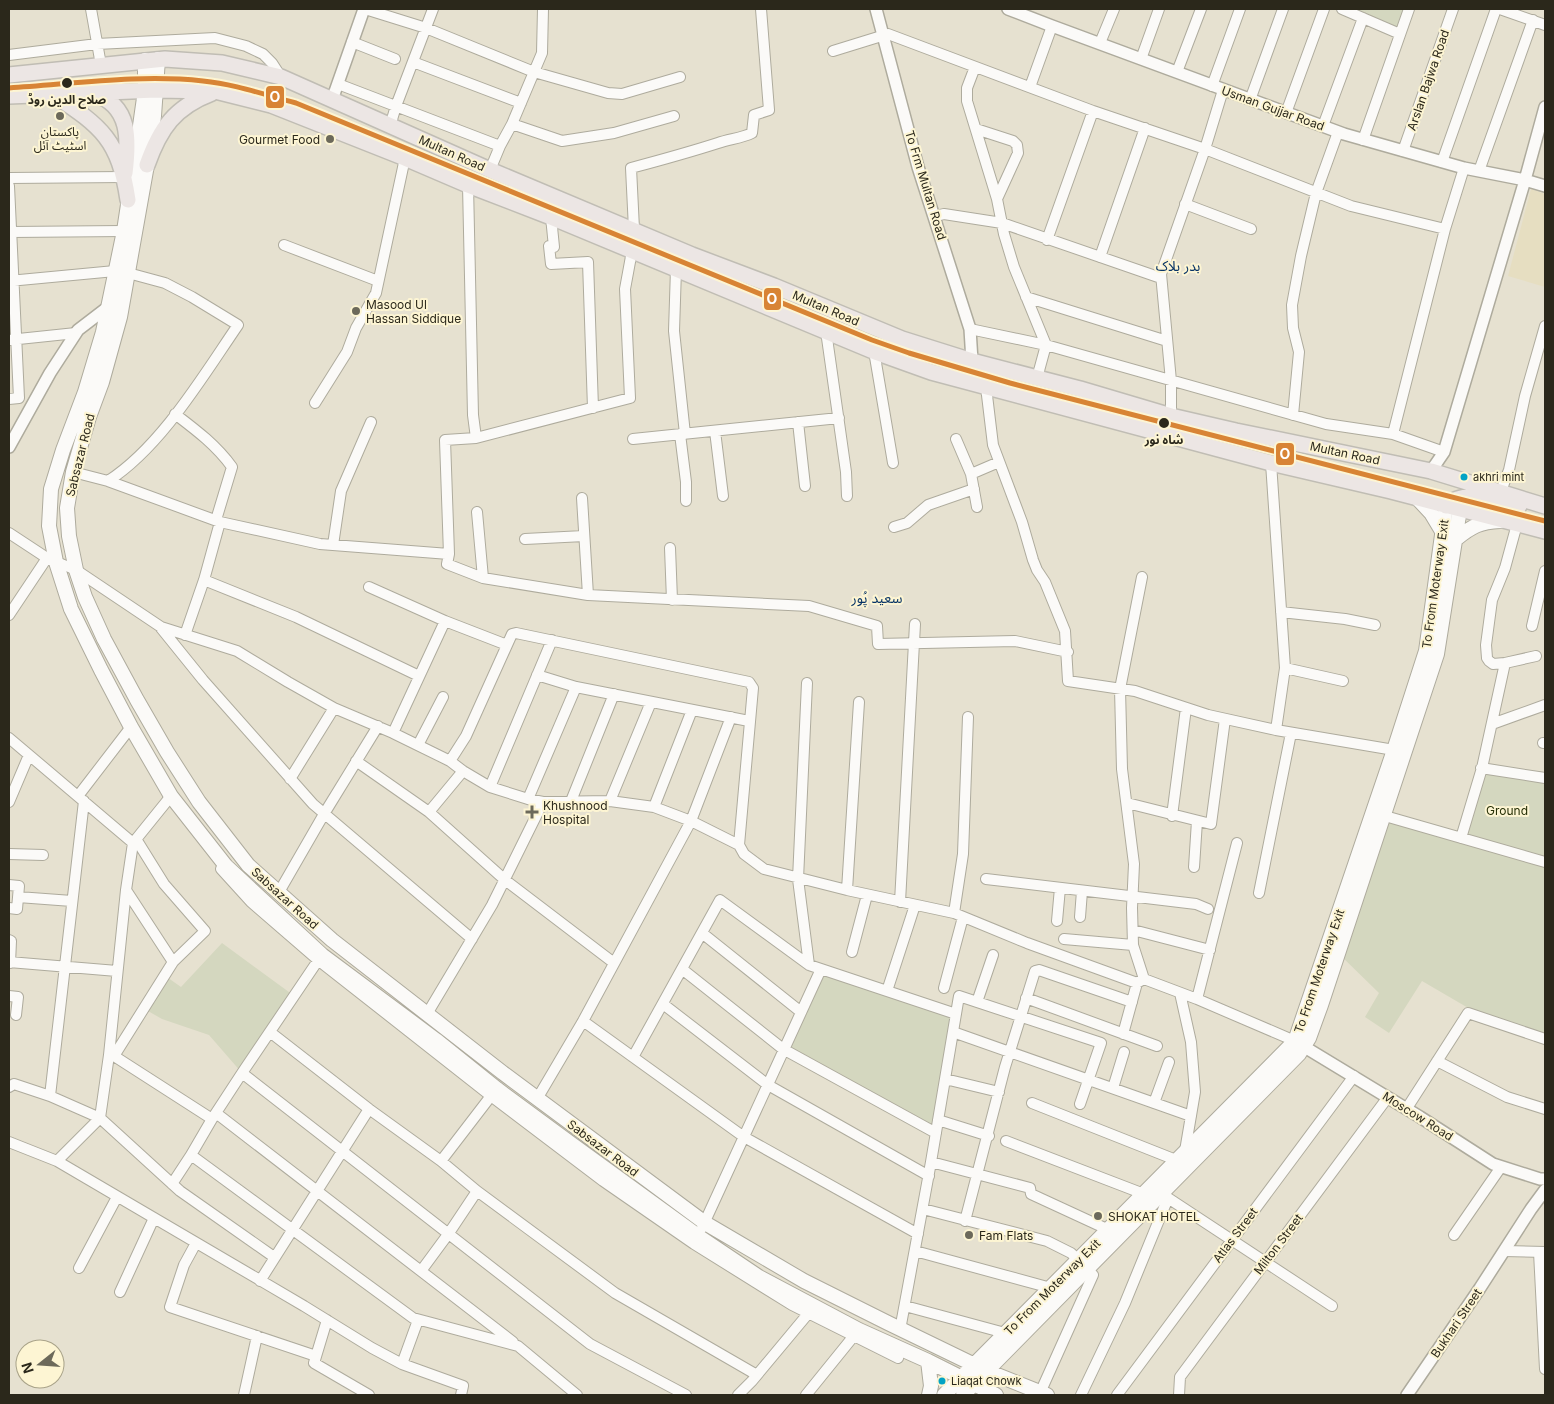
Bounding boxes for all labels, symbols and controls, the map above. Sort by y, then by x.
street label: Arslan Bajwa Road [1404,28,1452,132]
marker: صلاح الدین روڈ [60,76,74,90]
street label: Usman Gujjar Road [1219,82,1327,134]
line badge: O [265,85,285,109]
text: O [270,88,281,105]
place label: صلاح الدین روڈ [28,92,107,109]
marker: پاکستان اسٹیٹ آئل [54,110,66,122]
place label: پاکستان اسٹیٹ آئل [34,124,86,153]
street label: To Frm Multan Road [902,128,950,242]
place label: Gourmet Food [239,132,320,147]
street label: Multan Road [416,132,488,174]
marker: Gourmet Food [324,133,336,145]
district label: بدر بلاک [1156,257,1201,275]
line badge: O [763,287,782,311]
street label: Multan Road [790,287,862,329]
text: O [767,290,778,307]
place label: Masood Ul Hassan Siddique [366,297,461,326]
marker: Masood Ul Hassan Siddique [350,305,362,317]
street label: Sabsazar Road [62,412,98,498]
marker: شاہ نور [1157,416,1171,430]
place label: شاہ نور [1144,432,1183,447]
street label: Multan Road [1309,438,1381,468]
line badge: O [1275,442,1295,466]
text: O [1280,445,1291,462]
place label: akhri mint [1473,470,1525,484]
marker: akhri mint [1459,472,1469,482]
street label: To From Moterway Exit [1419,518,1451,649]
district label: سعید پُور [851,589,902,608]
place label: Khushnood Hospital [543,798,608,827]
park label: Ground [1486,803,1528,818]
marker: Khushnood Hospital [525,805,539,819]
street label: Sabsazar Road [248,864,322,932]
street label: To From Moterway Exit [1291,907,1347,1035]
street label: Moscow Road [1380,1088,1456,1144]
street label: Sabsazar Road [565,1116,641,1180]
street label: Atlas Street [1209,1204,1261,1266]
place label: SHOKAT HOTEL [1108,1209,1200,1224]
marker: SHOKAT HOTEL [1092,1210,1104,1222]
street label: Milton Street [1250,1211,1306,1277]
place label: Fam Flats [979,1228,1033,1243]
marker: Fam Flats [963,1229,975,1241]
street label: To From Moterway Exit [1001,1236,1103,1338]
street label: Bukhari Street [1427,1285,1485,1360]
north arrow [15,1339,65,1389]
text: N [17,1360,37,1376]
place label: Liaqat Chowk [951,1374,1022,1388]
marker: Liaqat Chowk [937,1376,947,1386]

